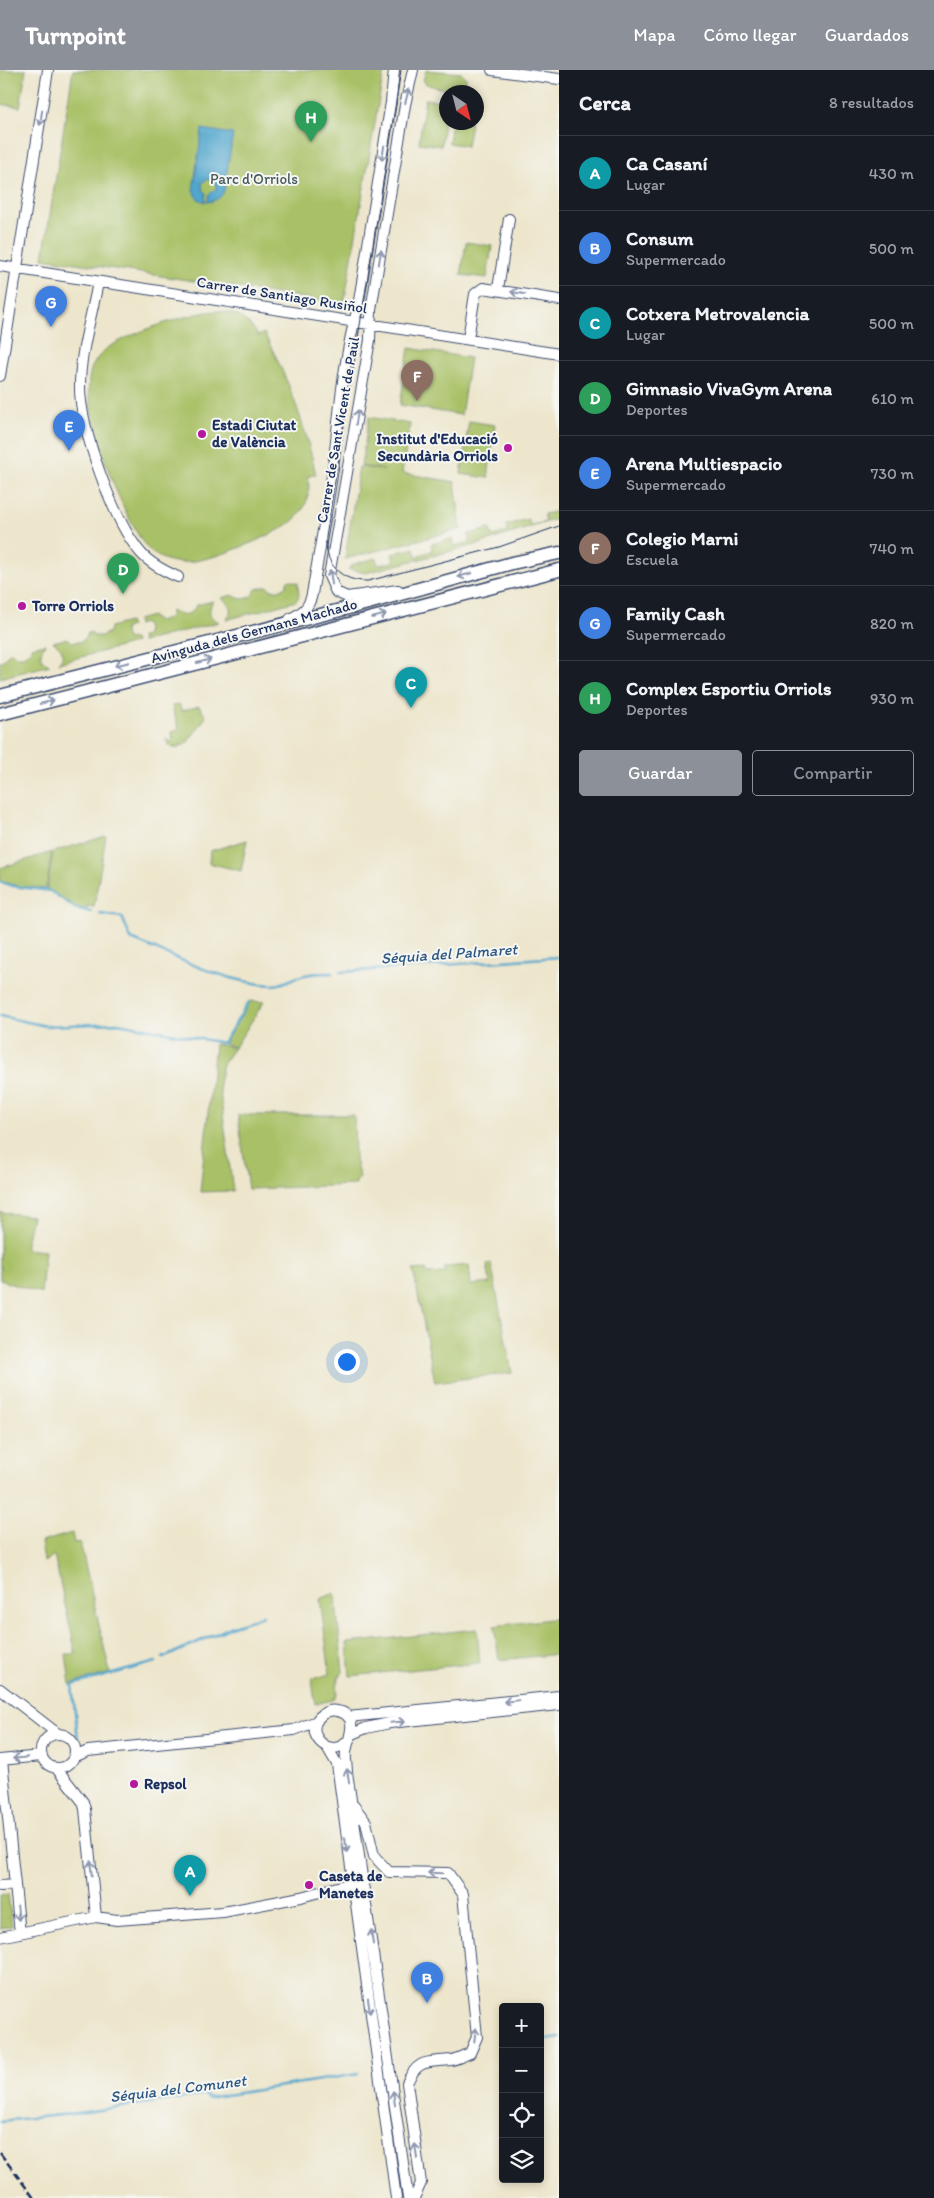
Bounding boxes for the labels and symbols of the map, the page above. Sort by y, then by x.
north arrow [439,85,484,130]
one-way arrow [403,89,412,105]
pin: H [295,101,327,142]
one-way arrow [35,110,45,126]
one-way arrow [378,145,388,161]
park label: Parc d'Orriols [210,170,298,188]
one-way arrow [375,249,385,265]
street label: Carrer de Santiago Rusiñol [195,273,369,318]
pin: G [35,286,67,327]
one-way arrow [511,287,527,297]
street label: Carrer de Sant Vicent de Paül [313,335,363,525]
pin: F [401,360,433,401]
pin: E [53,410,85,451]
one-way arrow [353,410,363,426]
place label: Estadi Ciutat de València [212,416,297,451]
marker: Estadi Ciutat de València [196,428,208,440]
place label: Institut d'Educació Secundària Orriols [376,430,498,465]
marker: Institut d'Educació Secundària Orriols [502,442,514,454]
pin: D [107,553,139,594]
one-way arrow [326,569,335,585]
one-way arrow [458,571,474,581]
street label: Avinguda dels Germans Machado [149,595,359,667]
place label: Torre Orriols [31,597,114,615]
marker: Torre Orriols [16,600,28,612]
one-way arrow [370,610,386,620]
one-way arrow [196,656,212,665]
one-way arrow [114,660,130,670]
pin: C [395,667,427,708]
one-way arrow [39,696,55,706]
water label: Séquia del Palmaret [380,939,520,968]
your location [334,1349,360,1375]
one-way arrow [503,1696,519,1706]
one-way arrow [390,1717,406,1727]
one-way arrow [13,1753,29,1763]
one-way arrow [343,1768,353,1784]
place label: Repsol [144,1775,187,1794]
marker: Repsol [128,1778,140,1790]
one-way arrow [341,1836,351,1852]
pin: A [174,1855,206,1896]
one-way arrow [86,1861,96,1877]
place label: Caseta de Manetes [319,1867,382,1902]
one-way arrow [427,1868,444,1878]
marker: Caseta de Manetes [303,1879,315,1891]
one-way arrow [13,1904,23,1920]
one-way arrow [366,1929,376,1945]
pin: B [411,1962,443,2003]
one-way arrow [364,1997,374,2013]
one-way arrow [470,2027,480,2043]
water label: Séquia del Comunet [109,2070,249,2106]
one-way arrow [389,2090,399,2106]
one-way arrow [411,2143,421,2159]

